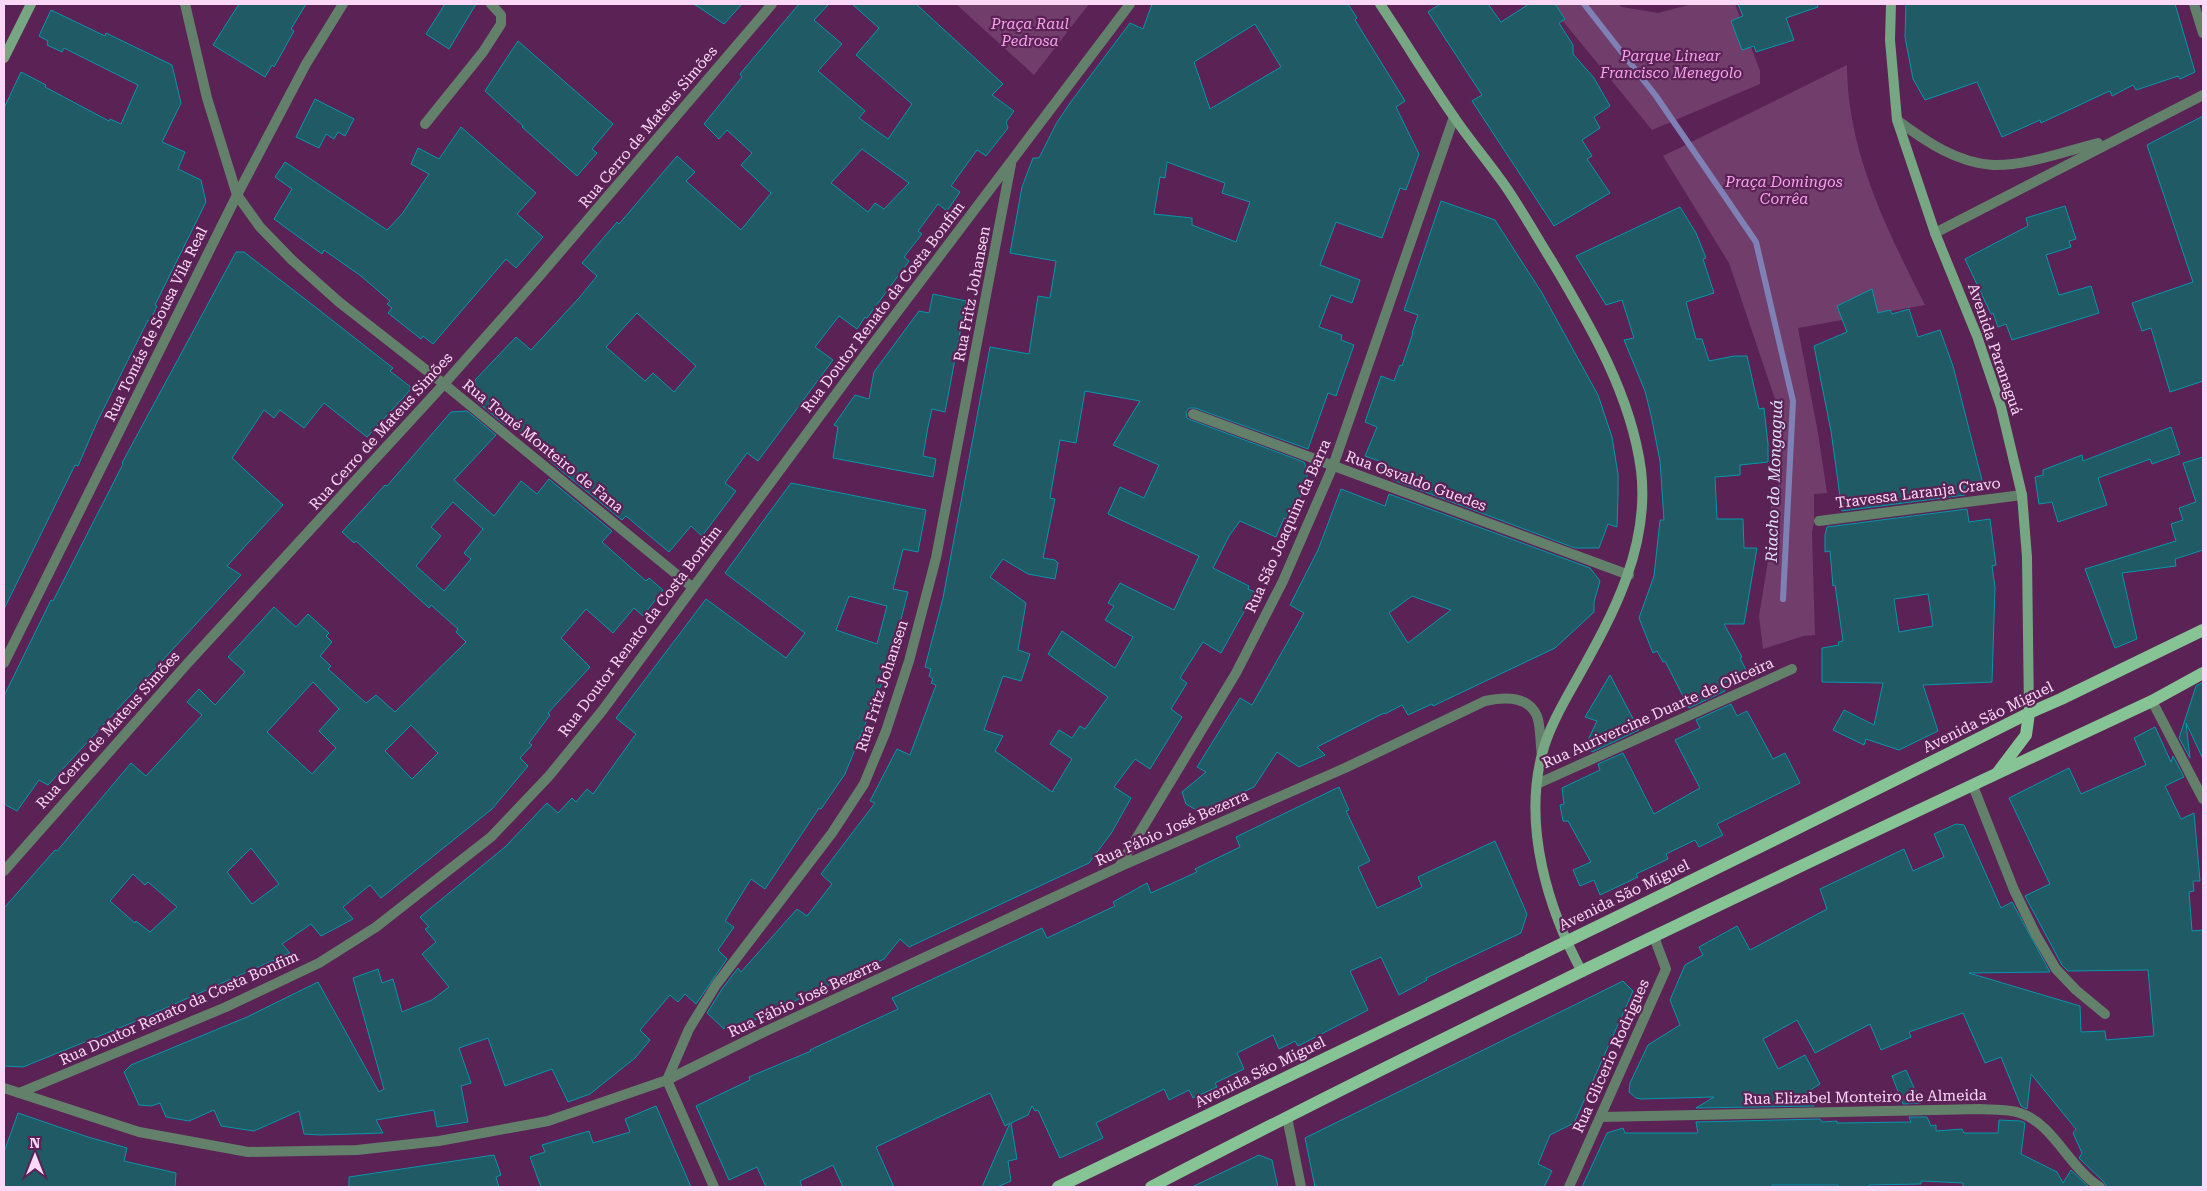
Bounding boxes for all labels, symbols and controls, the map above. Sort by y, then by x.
park label: Praça Raul Pedrosa [990,15,1069,50]
street label: Rua Cerro de Mateus Simões [575,42,721,212]
park label: Parque Linear Francisco Menegolo [1599,47,1742,82]
park label: Praça Domingos Corrêa [1724,173,1843,208]
street label: Rua Doutor Renato da Costa Bonfim [798,198,969,416]
street label: Rua Tomás de Sousa Vila Real [101,224,211,424]
street label: Rua Fritz Johansen [950,224,994,363]
street label: Avenida Paranaguá [1964,281,2026,417]
street label: Rua Cerro de Mateus Simões [305,349,457,513]
street label: Rua Tomé Monteiro de Fana [459,376,627,516]
water label: Riacho do Mongaguá [1762,399,1786,564]
street label: Rua São Joaquim da Barra [1242,436,1334,616]
street label: Rua Osvaldo Guedes [1343,447,1489,515]
street label: Travessa Laranja Cravo [1834,474,2002,512]
street label: Rua Doutor Renato da Costa Bonfim [555,522,726,740]
street label: Rua Fritz Johansen [852,617,912,754]
street label: Rua Cerro de Mateus Simões [32,648,184,812]
street label: Rua Aurivercine Duarte de Oliceira [1540,654,1776,772]
street label: Avenida São Miguel [1920,677,2056,756]
street label: Rua Fábio José Bezerra [1093,786,1251,870]
street label: Avenida São Miguel [1556,855,1692,934]
street label: Rua Doutor Renato da Costa Bonfim [57,947,302,1069]
street label: Rua Fábio José Bezerra [725,955,883,1041]
street label: Rua Glicerio Rodrigues [1569,976,1653,1136]
street label: Avenida São Miguel [1192,1032,1328,1111]
street label: Rua Elizabel Monteiro de Almeida [1743,1086,1987,1108]
north arrow [10,1131,60,1181]
text: N [30,1135,41,1151]

